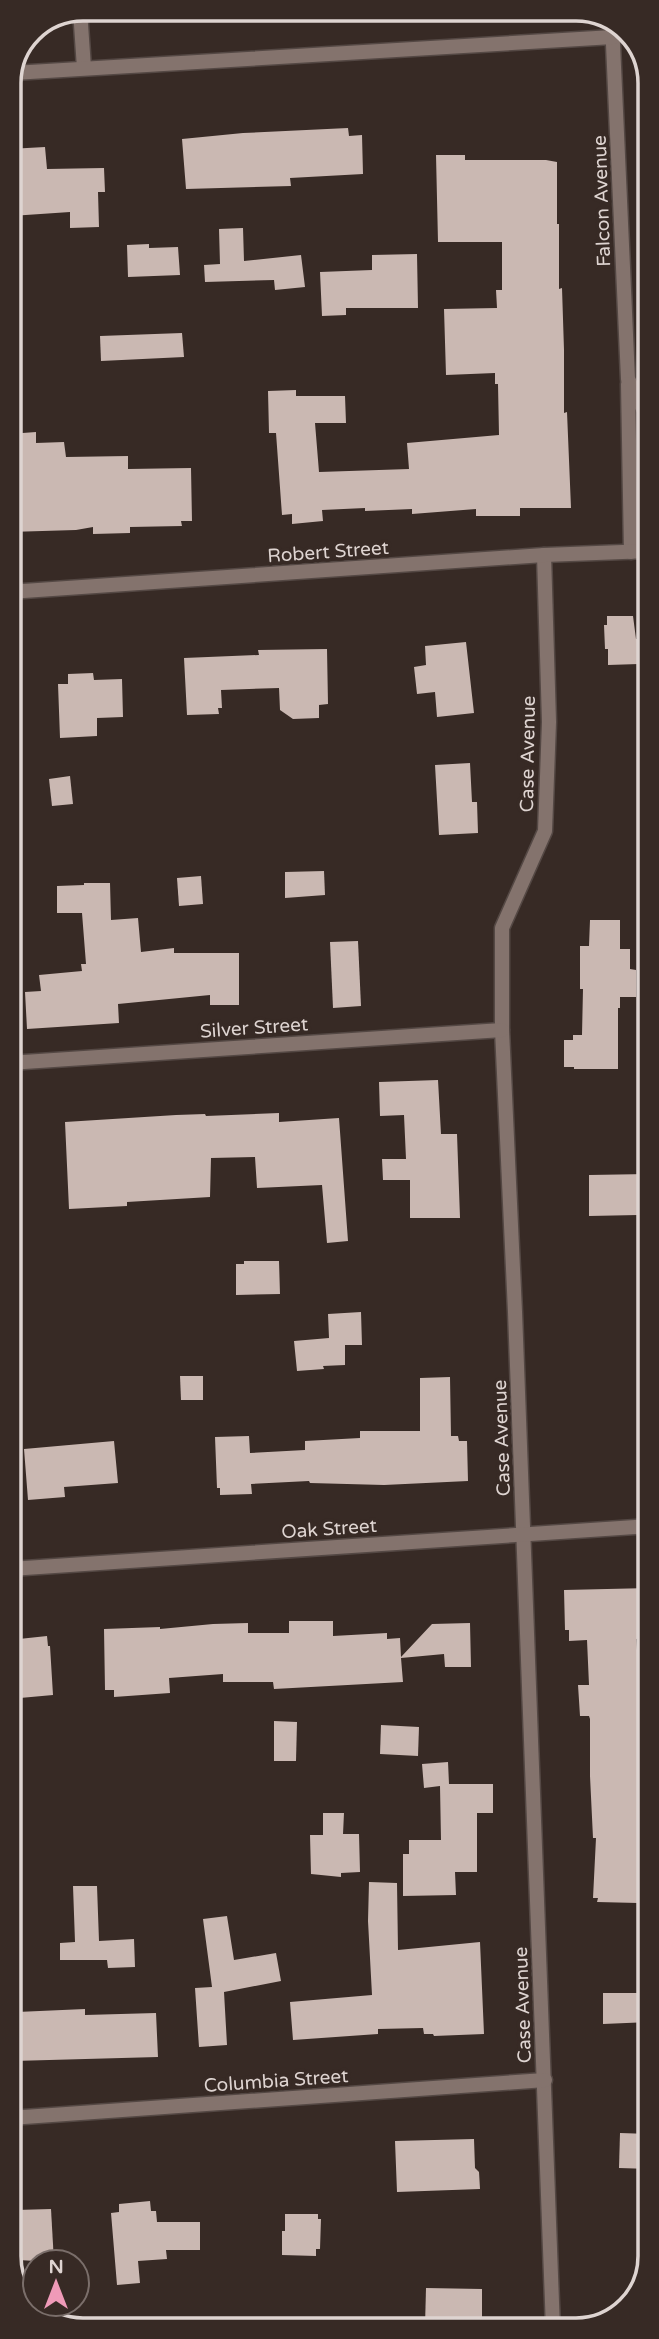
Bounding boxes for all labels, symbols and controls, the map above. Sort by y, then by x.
street label: Falcon Avenue [589,135,615,267]
street label: Robert Street [267,537,389,567]
street label: Case Avenue [516,695,540,813]
street label: Silver Street [199,1013,309,1043]
street label: Case Avenue [489,1379,515,1497]
street label: Oak Street [281,1515,377,1543]
street label: Case Avenue [510,1946,536,2064]
street label: Columbia Street [203,2065,349,2097]
north arrow [21,2248,91,2318]
text: N [48,2256,64,2278]

